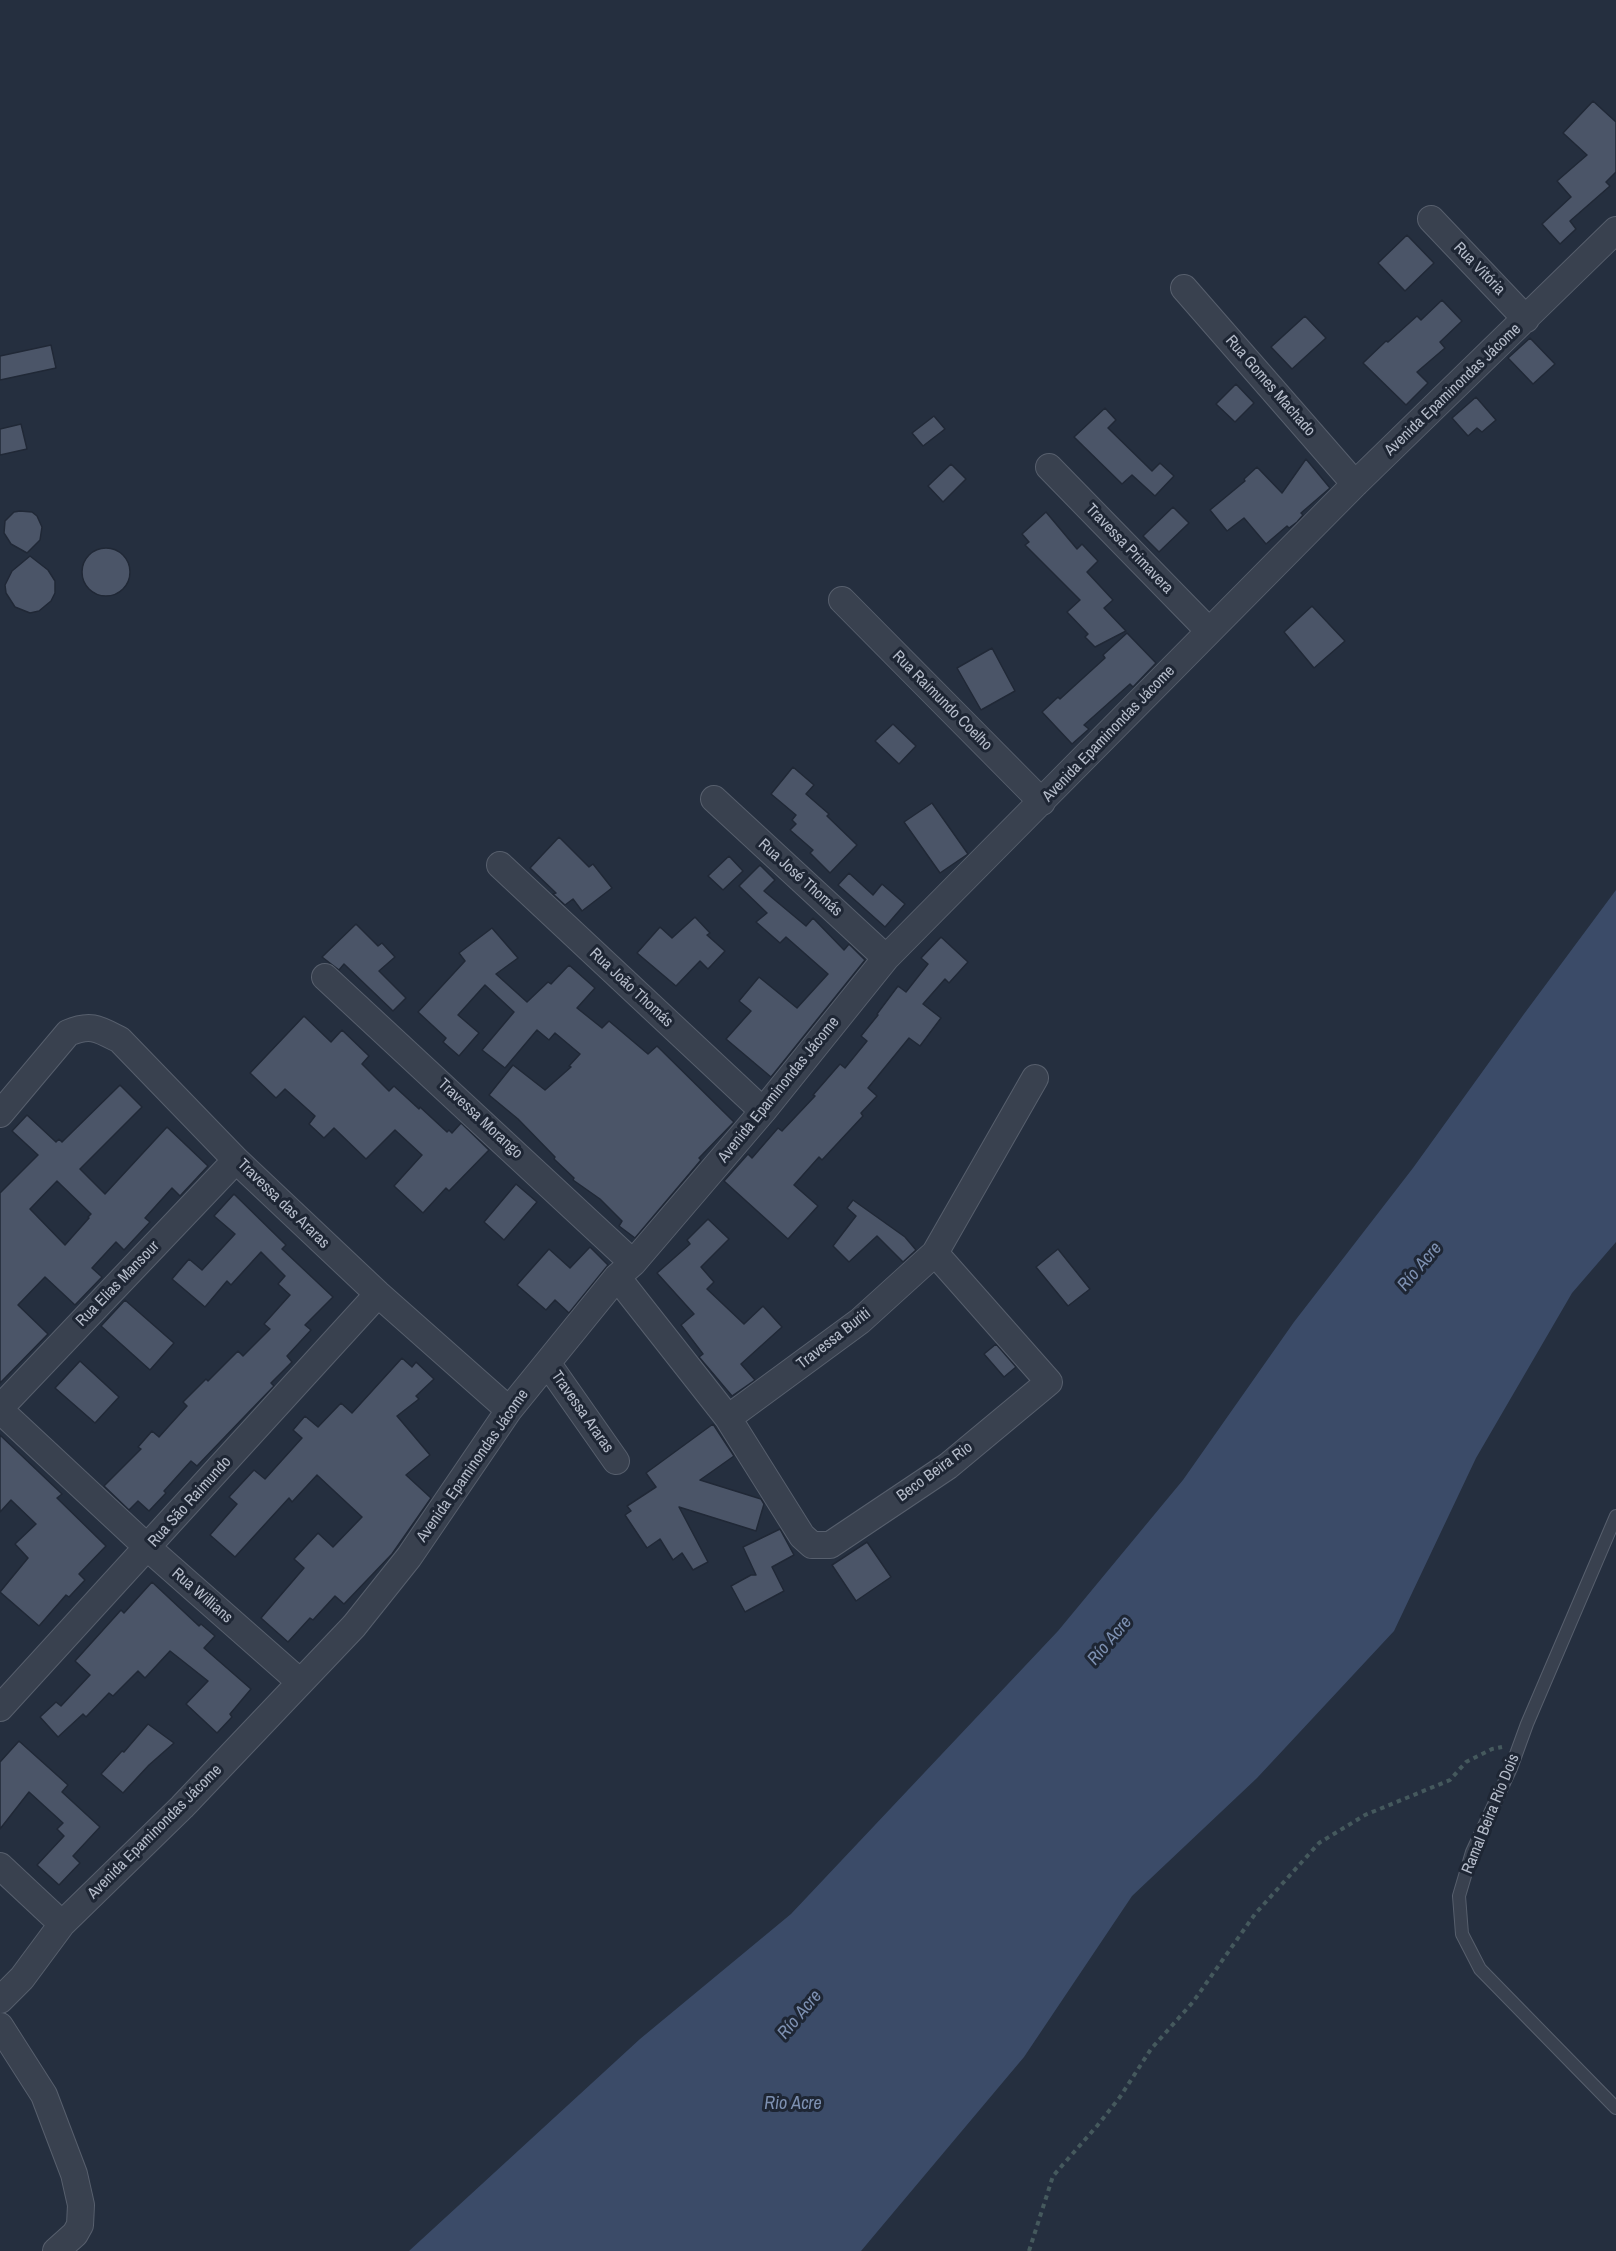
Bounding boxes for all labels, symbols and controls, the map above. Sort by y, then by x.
street label: Rua Vitória [1449,239,1509,299]
street label: Avenida Epaminondas Jácome [1381,320,1525,460]
street label: Rua Gomes Machado [1221,332,1319,440]
street label: Travessa Primavera [1081,500,1177,598]
street label: Rua Raimundo Coelho [888,647,996,755]
street label: Avenida Epaminondas Jácome [1039,662,1179,806]
street label: Rua José Thomás [754,835,846,921]
street label: Rua João Thomás [585,944,677,1032]
street label: Avenida Epaminondas Jácome [714,1013,844,1167]
street label: Travessa Morango [434,1075,526,1163]
street label: Travessa das Araras [233,1155,333,1253]
street label: Rua Elias Mansour [72,1237,164,1331]
water label: Río Acre [1393,1238,1447,1296]
street label: Travessa Buriti [793,1304,875,1374]
street label: Travessa Araras [547,1367,617,1457]
street label: Avenida Epaminondas Jácome [413,1386,533,1546]
street label: Beco Beira Rio [893,1438,977,1506]
street label: Rua São Raimundo [144,1453,236,1551]
street label: Rua Willians [168,1564,236,1628]
water label: Río Acre [1083,1612,1137,1670]
street label: Ramal Beira Rio Dois [1458,1751,1524,1877]
street label: Avenida Epaminondas Jácome [84,1761,226,1903]
water label: Río Acre [773,1986,827,2044]
water label: Rio Acre [764,2093,822,2115]

